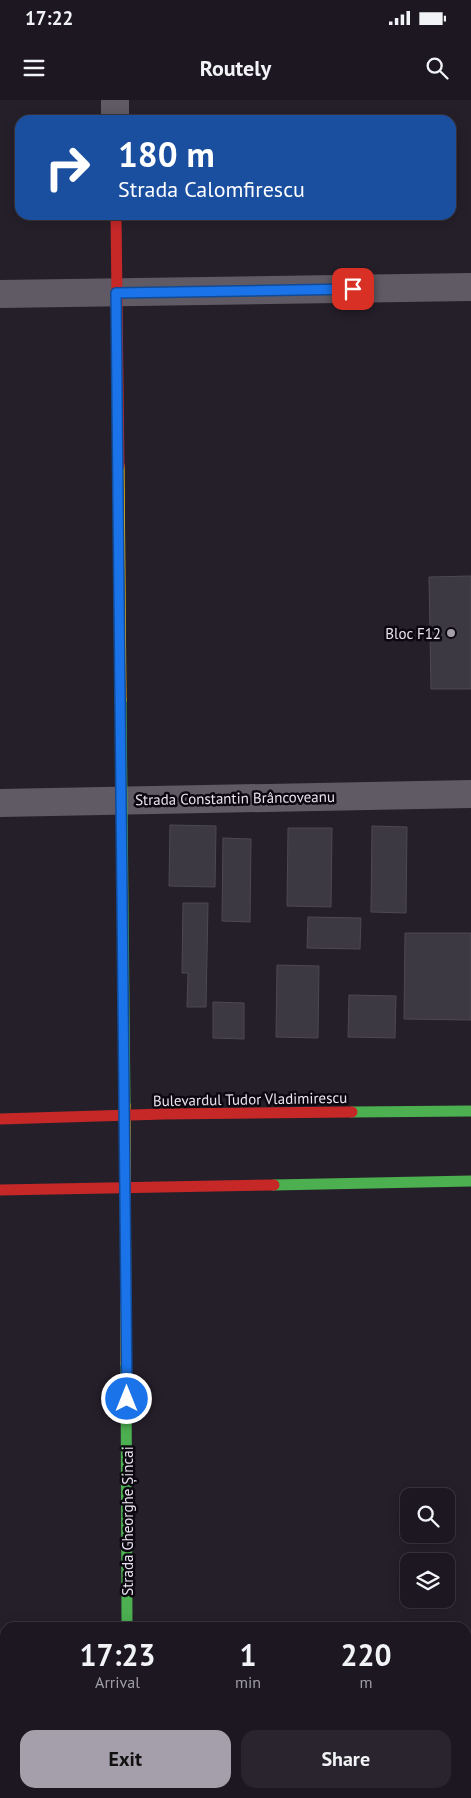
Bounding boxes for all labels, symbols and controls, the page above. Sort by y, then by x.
text: 17:22 [25,6,73,30]
icon: menu [20,54,48,82]
text: Routely [200,54,271,82]
icon: search [423,54,451,82]
text: 180 m [118,131,215,177]
icon: right [35,135,100,200]
text: Strada Calomfirescu [118,175,305,203]
pin [332,268,374,310]
icon: arrive [339,275,367,303]
place label: Bloc F12 [385,624,441,643]
marker: Bloc F12 [445,627,457,639]
street label: Strada Constantin Brâncoveanu [135,787,335,809]
street label: Bulevardul Tudor Vladimirescu [153,1088,347,1110]
position arrow [100,1372,152,1424]
street label: Strada Gheorghe Șincai [118,1446,137,1596]
map controls [400,1488,455,1608]
button: search [400,1488,455,1543]
button: layers [400,1553,455,1608]
text: 17:23 [79,1635,156,1674]
text: 1 [240,1635,257,1674]
text: 220 [340,1635,392,1674]
text: Arrival [95,1672,140,1692]
text: min [235,1672,261,1692]
text: m [360,1672,373,1692]
button: Exit [20,1730,231,1788]
button: Share [241,1730,451,1788]

